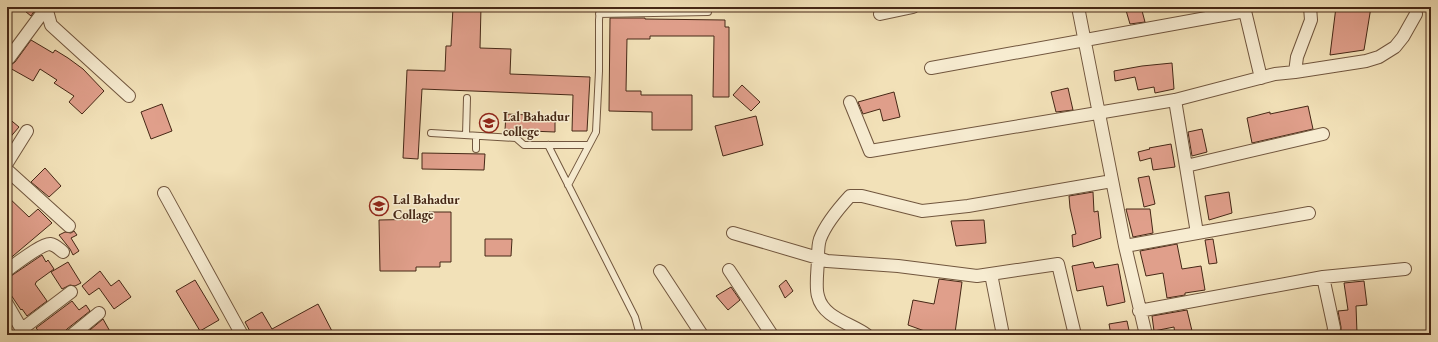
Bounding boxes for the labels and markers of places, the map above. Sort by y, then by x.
place label: Lal Bahadur college [503,108,570,140]
school or university icon: Lal Bahadur college [478,112,500,134]
place label: Lal Bahadur Collage [393,191,460,223]
school or university icon: Lal Bahadur Collage [368,195,390,217]

